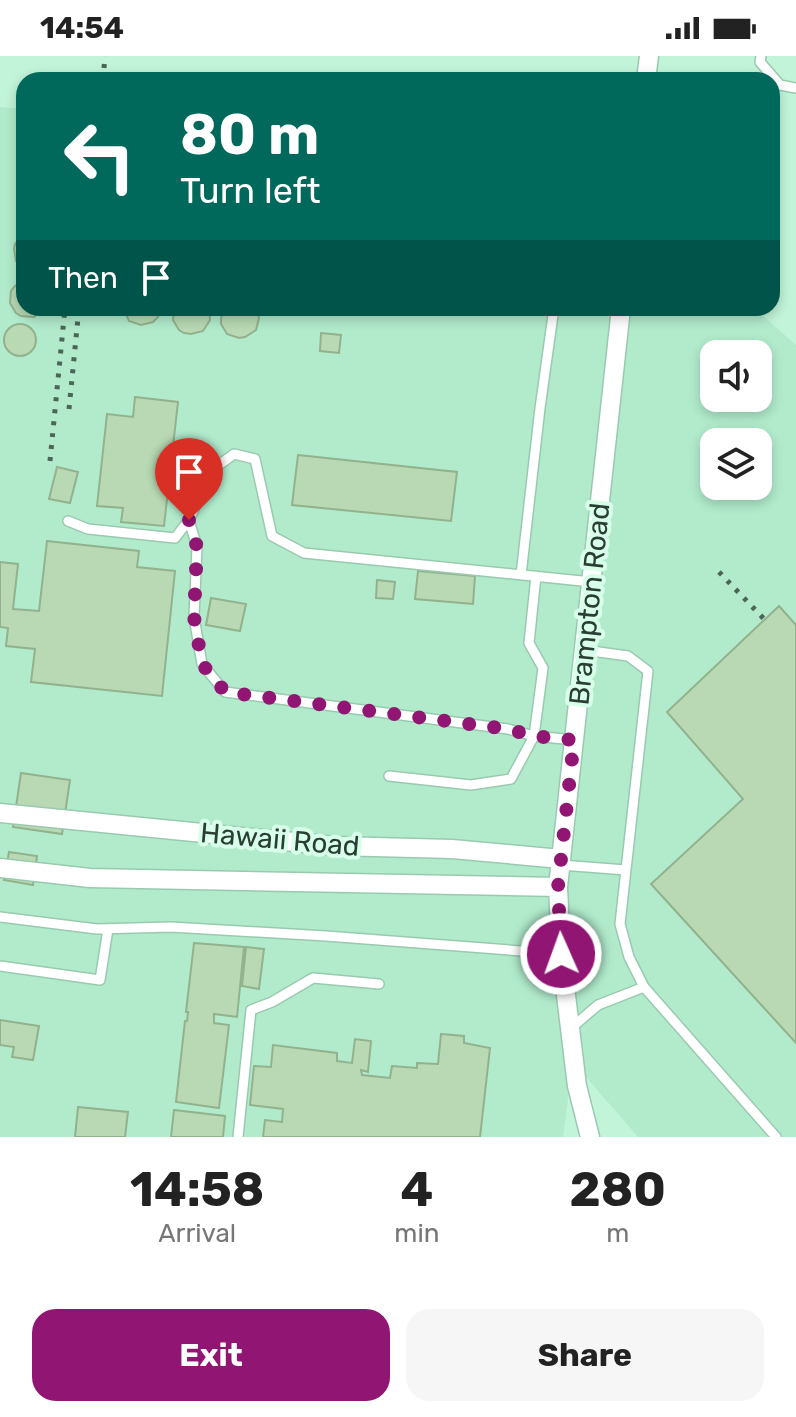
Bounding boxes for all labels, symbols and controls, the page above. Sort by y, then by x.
text: 14:54 [40,10,124,46]
text: 80 m [180,102,319,168]
icon: left [48,104,152,208]
text: Turn left [180,169,321,212]
icon: arrive [134,256,178,300]
text: Then [48,260,118,296]
map controls [700,340,772,500]
button: sound [700,340,772,412]
button: layers [700,428,772,500]
pin [155,438,223,520]
icon: arrive [167,450,211,494]
street label: Brampton Road [562,501,617,707]
street label: Hawaii Road [199,816,361,863]
position arrow [519,912,603,996]
text: 14:58 [130,1161,264,1218]
text: 4 [401,1161,433,1218]
text: 280 [570,1161,666,1218]
text: Arrival [158,1218,236,1249]
text: min [394,1218,440,1249]
text: m [606,1218,629,1249]
button: Exit [32,1309,390,1401]
button: Share [406,1309,764,1401]

